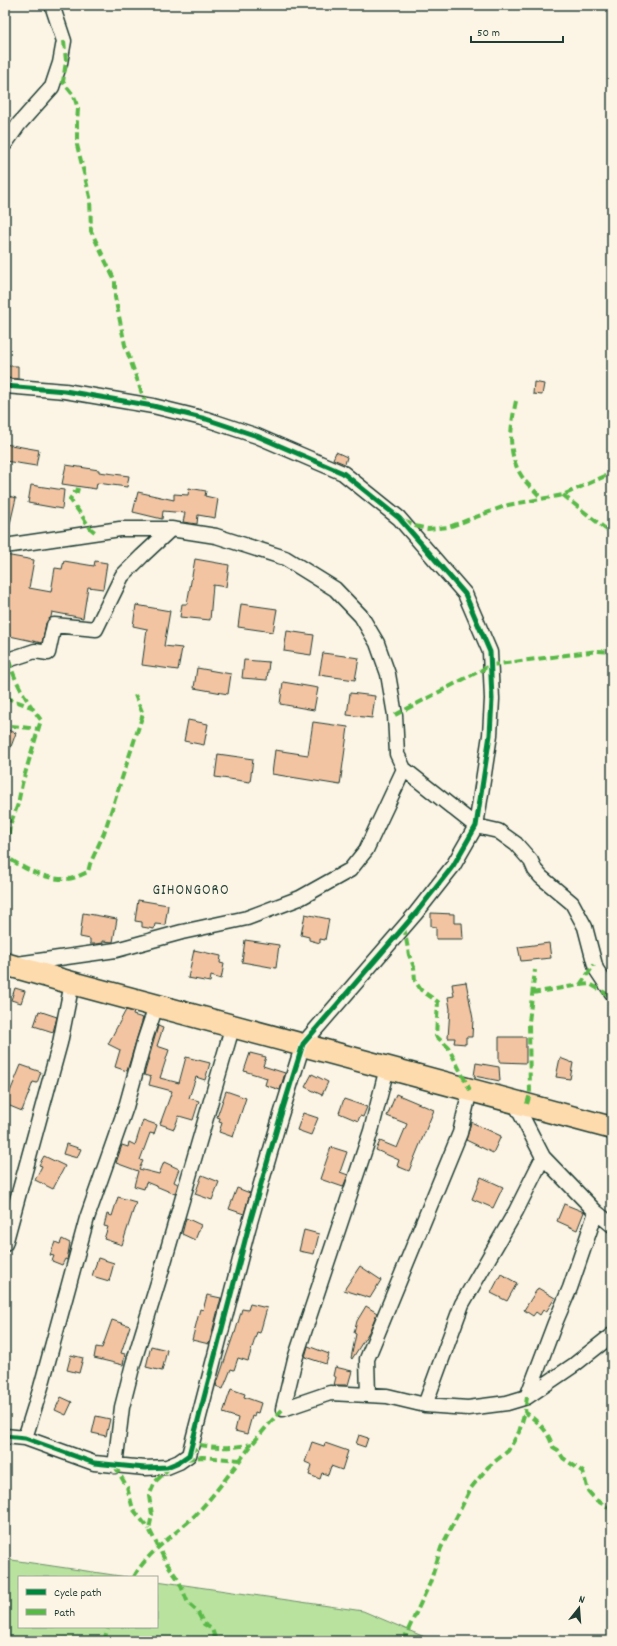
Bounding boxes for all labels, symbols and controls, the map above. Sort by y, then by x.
scale bar [471,18,563,44]
text: 50 m [477,25,500,42]
district label: GIHONGORO [152,880,230,902]
legend [18,1576,158,1628]
text: Cycle path [54,1585,102,1602]
north arrow [559,1588,599,1628]
text: N [576,1592,587,1609]
text: Path [54,1605,75,1622]

